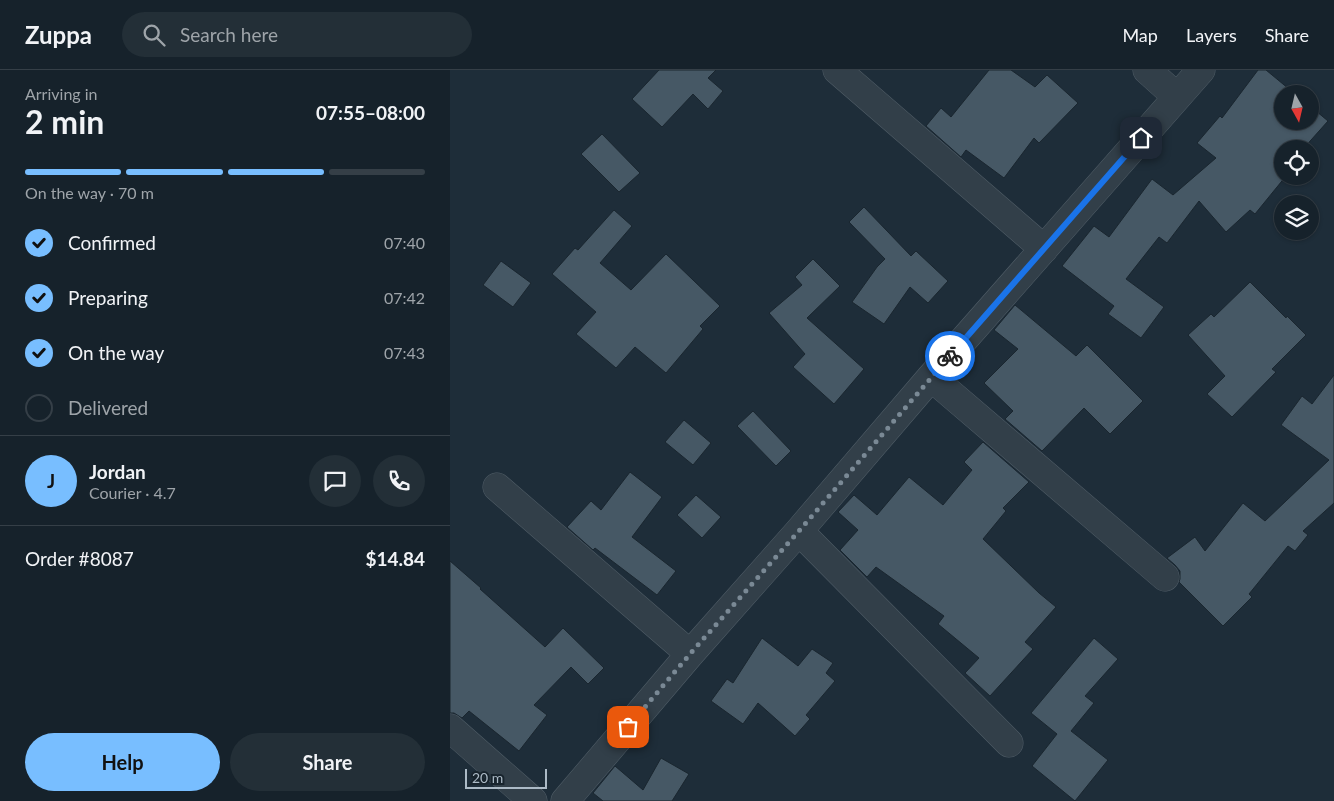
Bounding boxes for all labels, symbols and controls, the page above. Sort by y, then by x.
search box [122,12,472,57]
text: Zuppa [25,20,92,49]
icon: search [140,21,168,49]
text: Search here [180,23,278,46]
text: Map [1122,24,1158,46]
text: Layers [1186,24,1237,46]
text: Share [1265,24,1309,46]
text: Arriving in [25,84,98,103]
north arrow [1274,85,1319,130]
map controls [1274,85,1319,240]
text: 07:55–08:00 [316,101,425,124]
text: 2 min [25,102,104,141]
pin [1120,117,1162,159]
icon: home [1127,124,1155,152]
button: locate [1274,140,1319,185]
text: On the way · 70 m [25,183,154,202]
button: layers [1274,195,1319,240]
icon: check [25,229,53,257]
text: Confirmed [68,231,156,254]
text: 07:40 [384,233,425,252]
icon: check [25,284,53,312]
text: Preparing [68,286,148,309]
text: 07:42 [384,288,425,307]
courier [925,331,975,381]
icon: check [25,339,53,367]
text: On the way [68,341,164,364]
icon: bike [936,342,964,370]
text: 07:43 [384,343,425,362]
text: Delivered [68,396,148,419]
button: chat [309,455,361,507]
button: phone [373,455,425,507]
text: Jordan [89,460,146,483]
text: J [47,469,55,492]
text: Courier · 4.7 [89,483,176,502]
text: Order #8087 [25,547,134,570]
text: $14.84 [365,547,425,570]
pin [607,706,649,748]
icon: bag [614,713,642,741]
button: Help [25,733,220,791]
button: Share [230,733,425,791]
scale bar [465,766,548,789]
text: 20 m [472,769,503,786]

